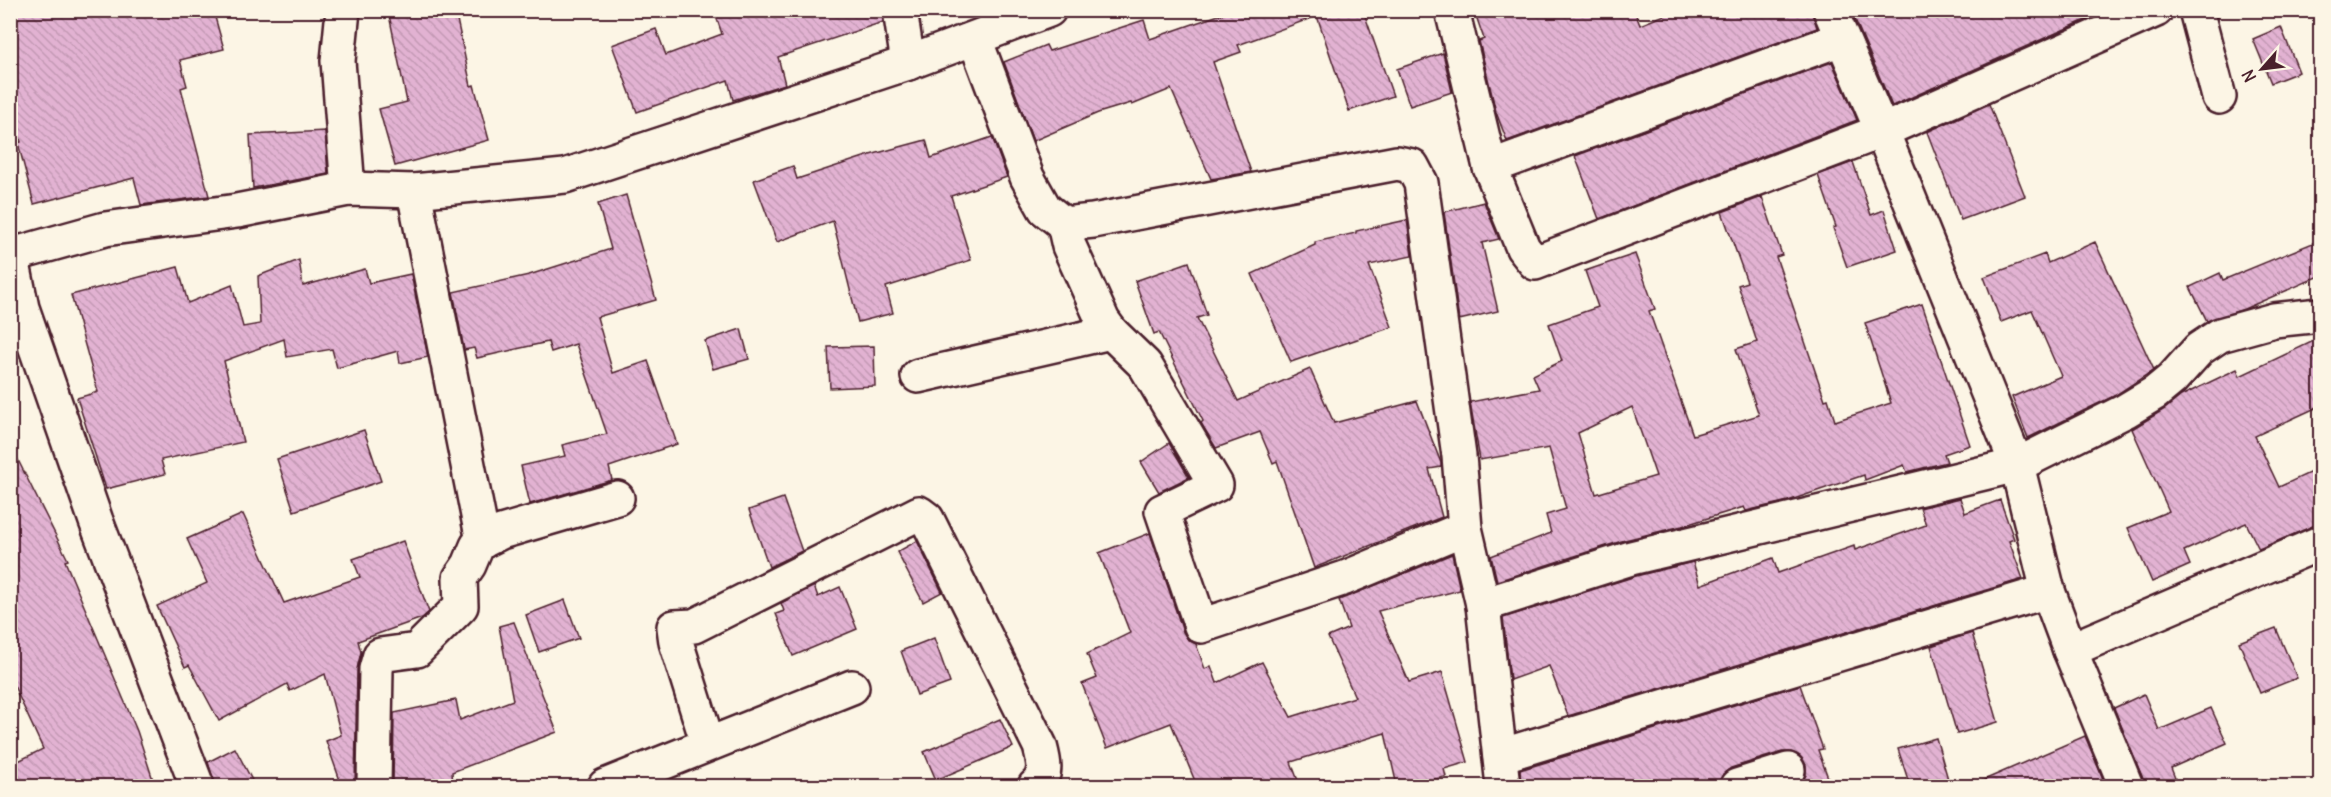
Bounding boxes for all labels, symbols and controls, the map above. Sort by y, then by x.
north arrow [2232,39,2292,99]
text: N [2237,66,2260,86]

